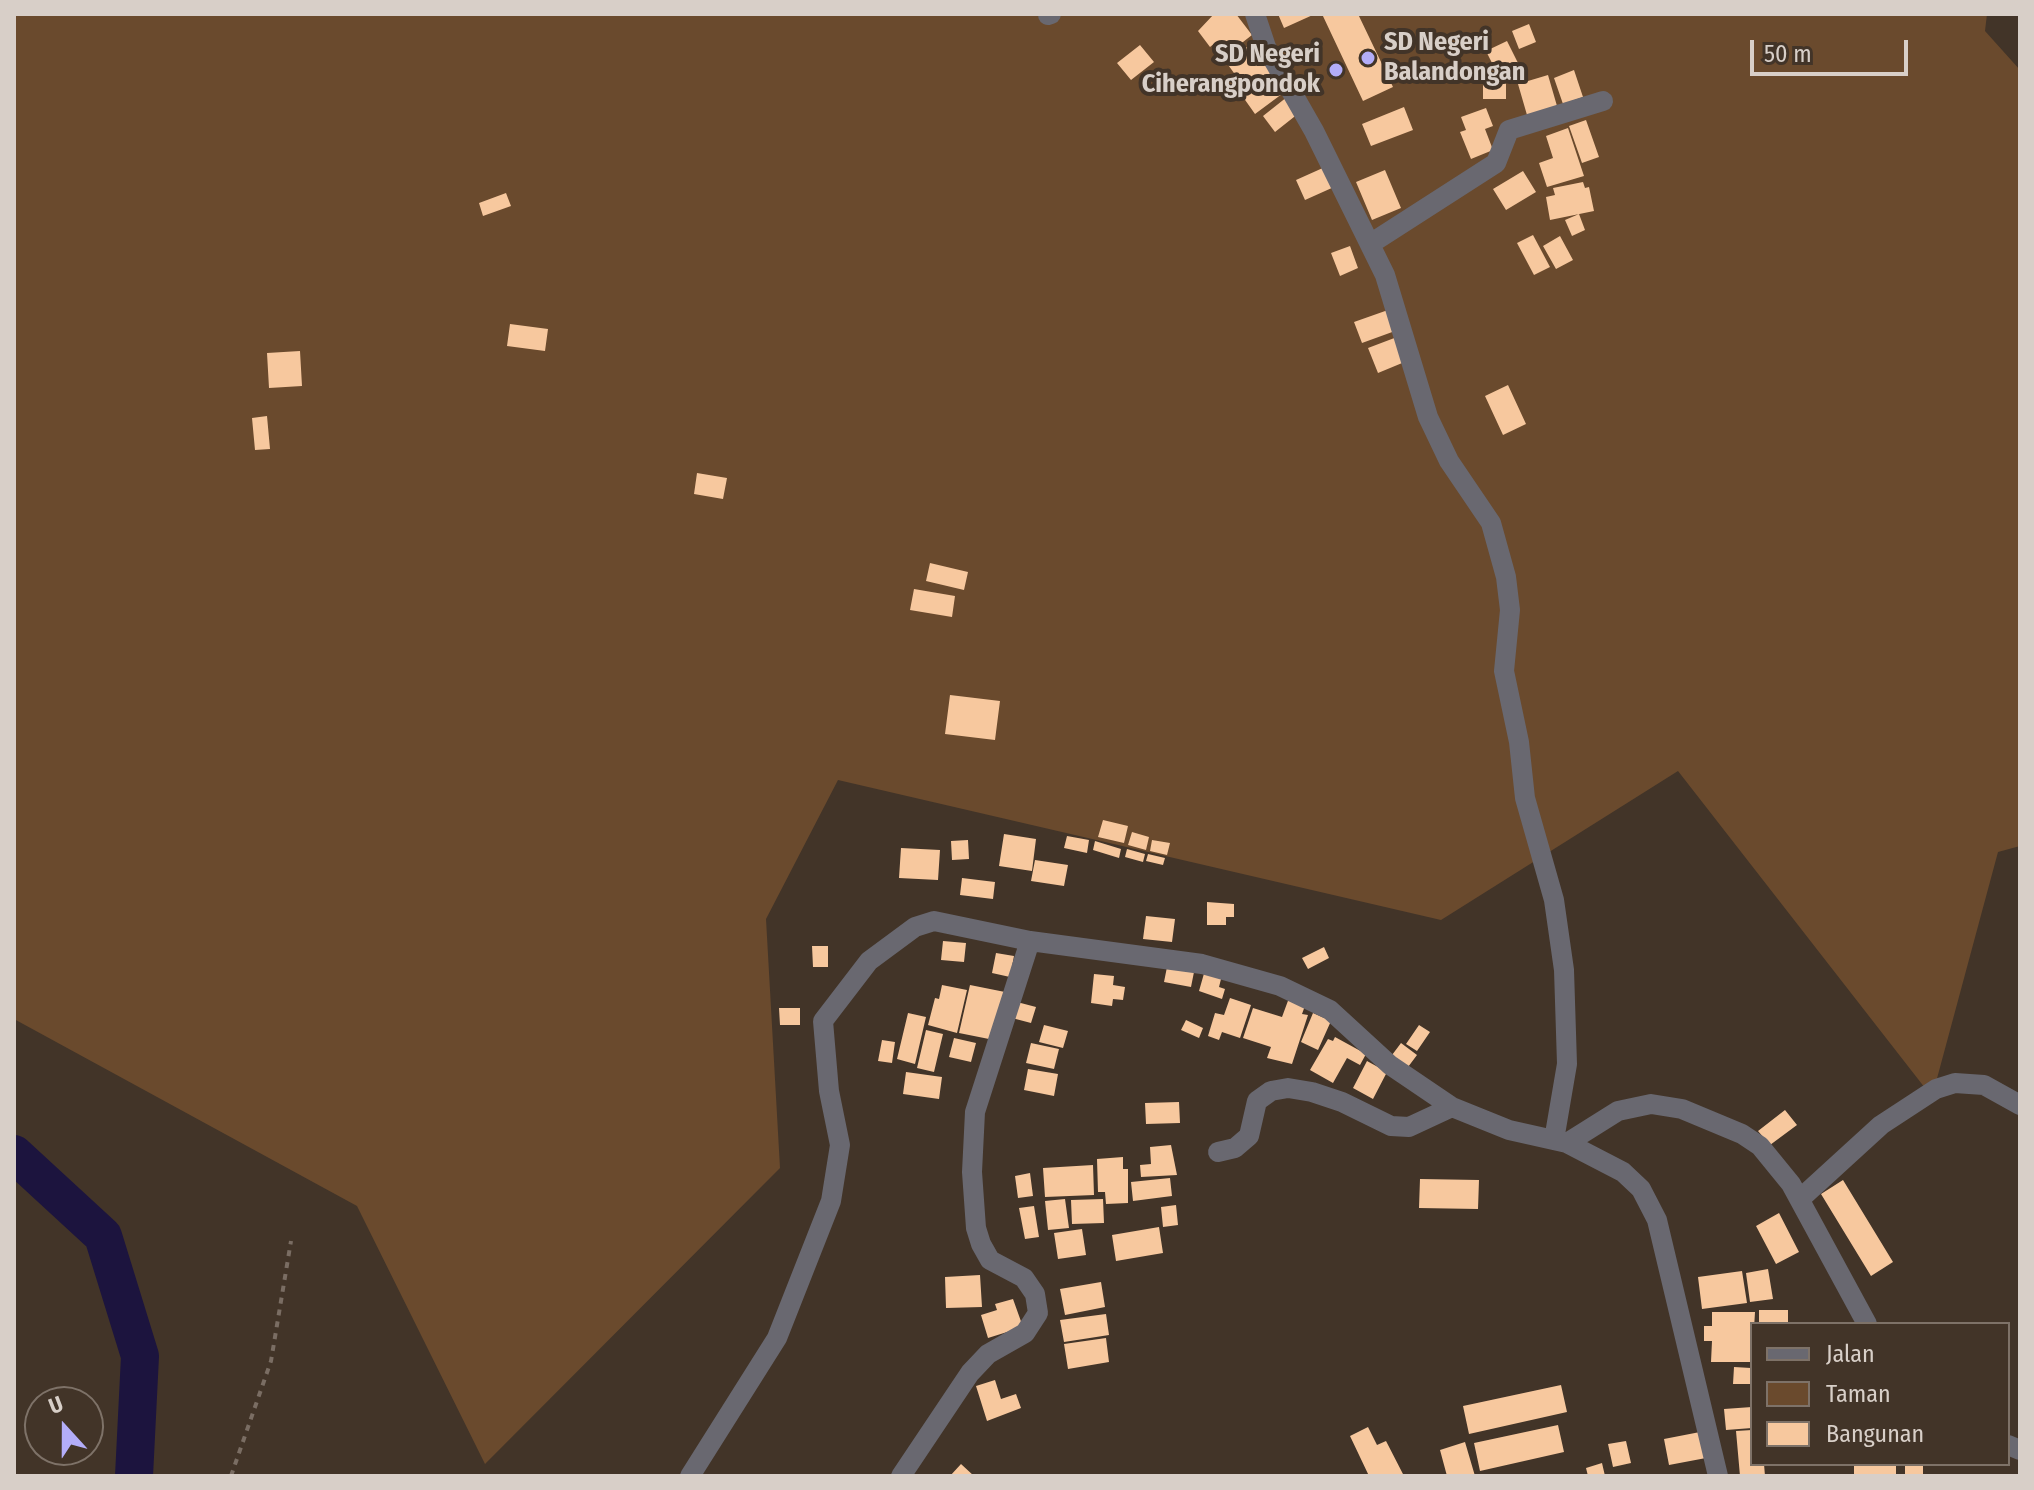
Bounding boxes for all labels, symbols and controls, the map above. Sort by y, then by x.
scale bar [1754,24,1912,74]
place label: SD Negeri Balandongan [1384,27,1525,88]
place label: SD Negeri Ciherangpondok [1142,39,1320,100]
text: 50 m [1764,40,1812,68]
marker: SD Negeri Balandongan [1359,49,1377,67]
marker: SD Negeri Ciherangpondok [1327,61,1345,79]
legend [1750,1322,2010,1466]
text: Jalan [1826,1340,1875,1368]
text: Taman [1826,1380,1891,1408]
north arrow [24,1386,104,1466]
text: U [45,1390,67,1420]
text: Bangunan [1826,1420,1924,1448]

